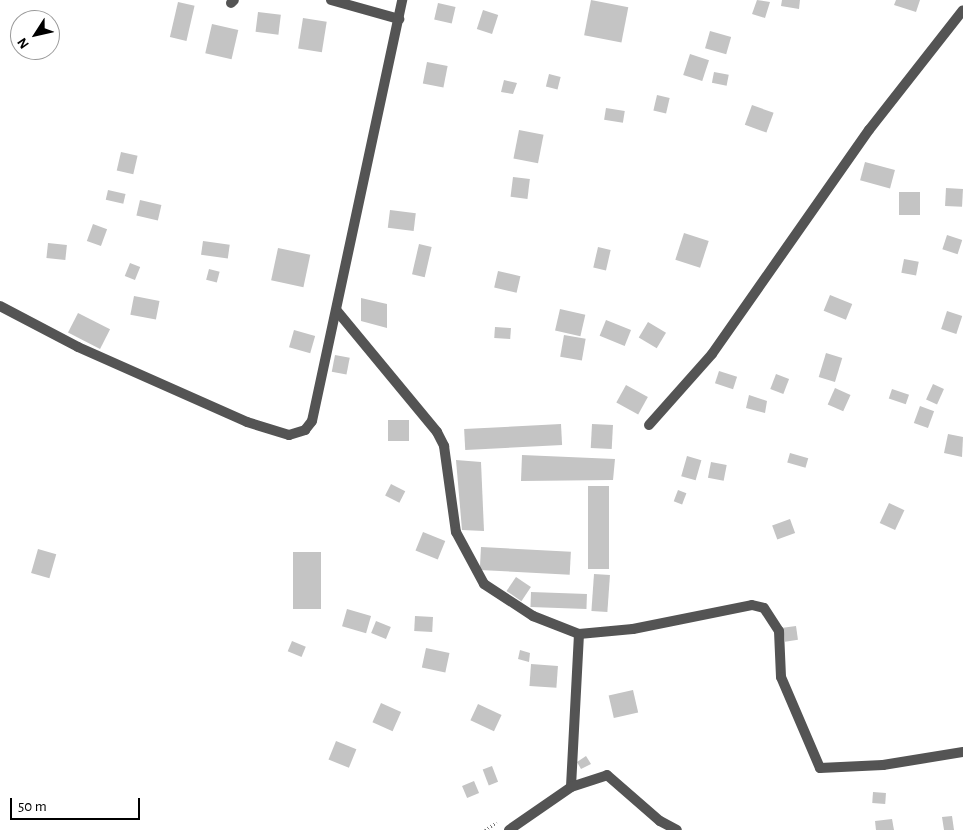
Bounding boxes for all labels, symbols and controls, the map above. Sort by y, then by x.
north arrow [10,10,60,60]
text: N [15,35,32,51]
scale bar [12,788,142,820]
text: 50 m [18,799,47,814]

